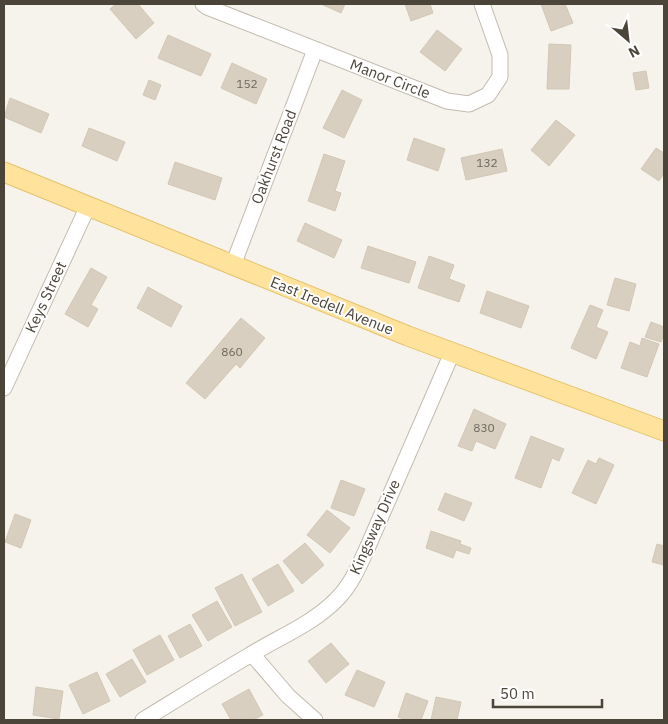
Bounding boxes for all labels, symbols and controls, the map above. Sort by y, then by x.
north arrow [603,15,653,65]
text: N [625,41,643,62]
street label: Manor Circle [347,55,433,103]
house number: 152 [236,76,258,91]
street label: Oakhurst Road [247,107,300,207]
house number: 132 [476,155,498,170]
street label: Keys Street [21,258,70,336]
street label: East Iredell Avenue [268,272,397,339]
house number: 860 [221,344,243,359]
house number: 830 [473,420,495,435]
street label: Kingsway Drive [345,476,404,577]
scale bar [493,676,602,708]
text: 50 m [500,684,535,703]

